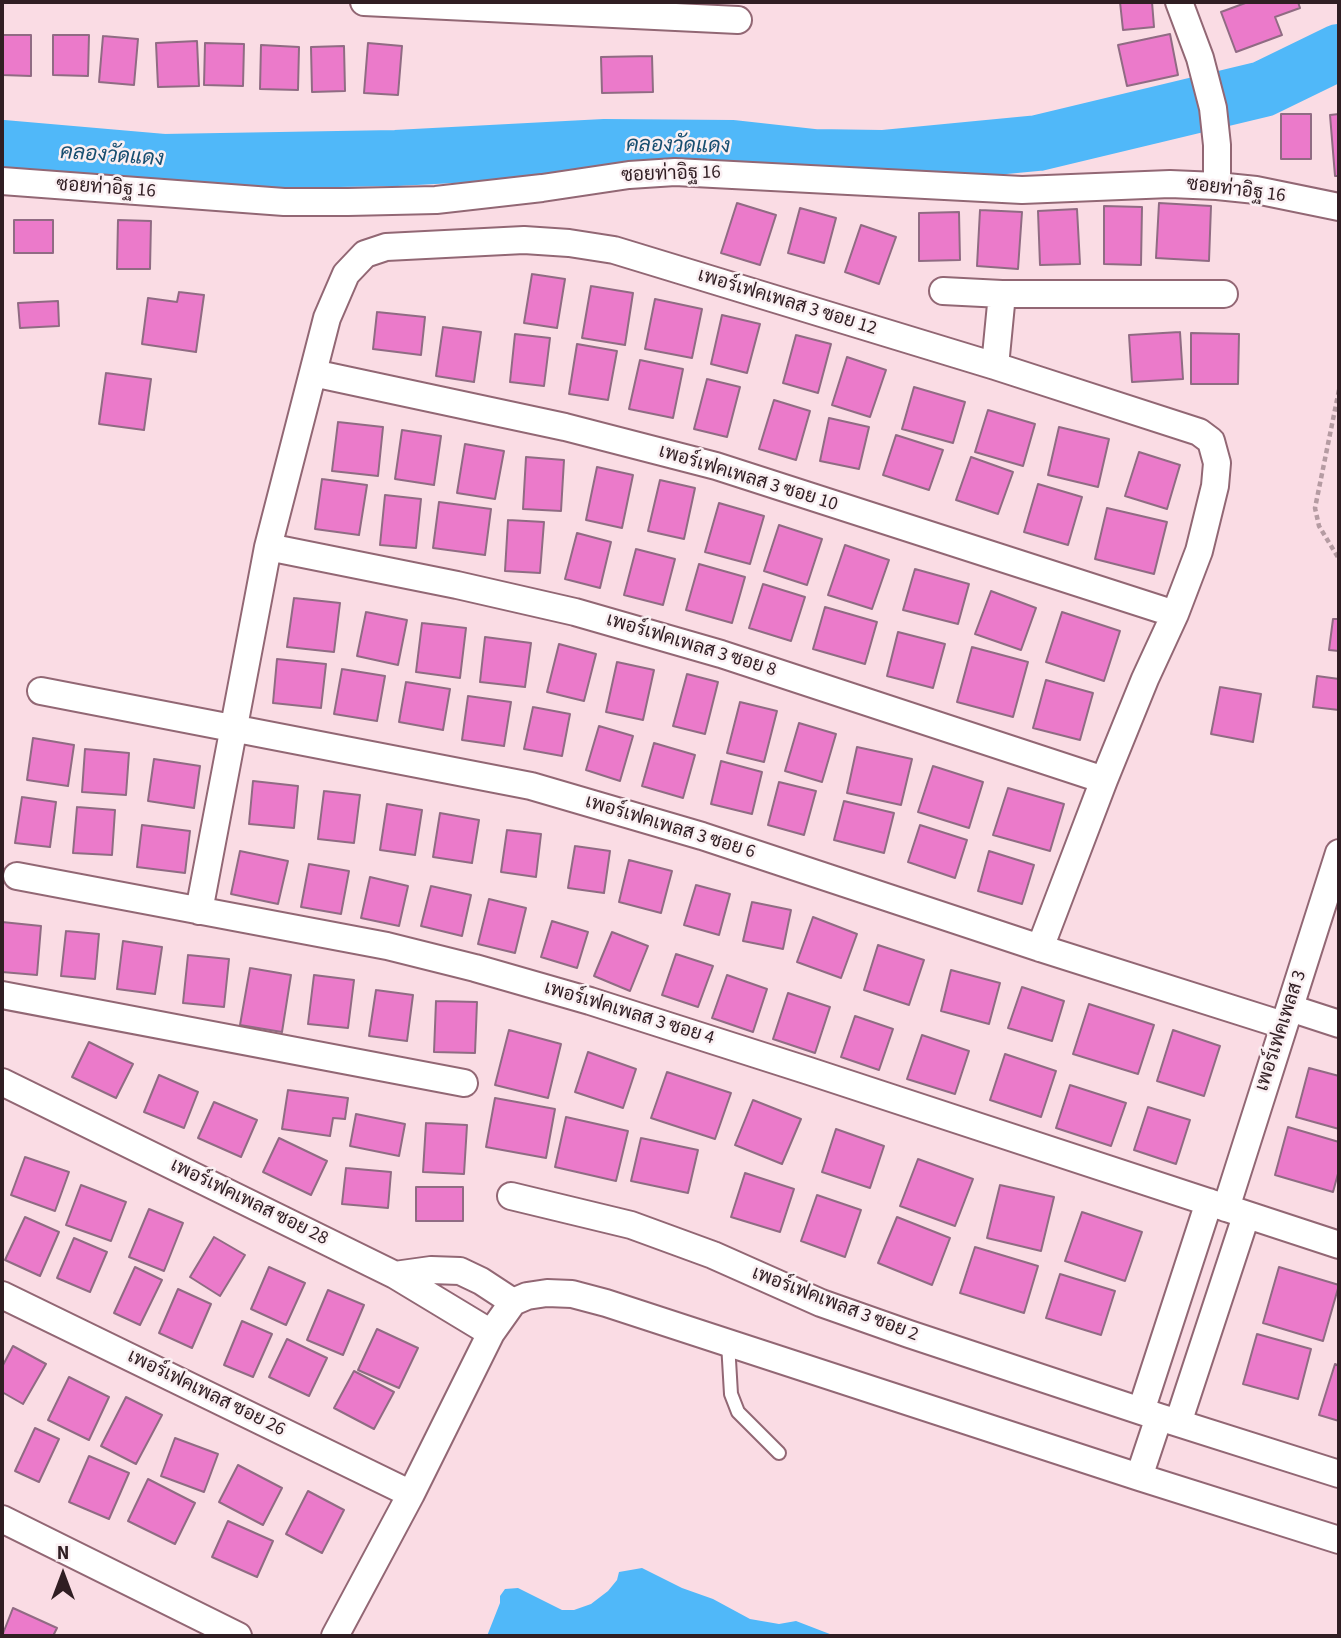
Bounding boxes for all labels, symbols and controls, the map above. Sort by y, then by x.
water label: คลองวัดแดง [626,133,730,161]
water label: คลองวัดแดง [59,141,165,173]
street label: ซอยท่าอิฐ 16 [621,162,721,188]
street label: ซอยท่าอิฐ 16 [56,174,156,204]
street label: ซอยท่าอิฐ 16 [1185,174,1287,208]
street label: เพอร์เฟคเพลส 3 ซอย 12 [695,265,879,341]
street label: เพอร์เฟคเพลส 3 ซอย 10 [656,441,840,517]
street label: เพอร์เฟคเพลส 3 ซอย 8 [603,609,779,683]
street label: เพอร์เฟคเพลส 3 ซอย 6 [582,791,758,865]
street label: เพอร์เฟคเพลส 3 [1252,968,1312,1094]
street label: เพอร์เฟคเพลส 3 ซอย 4 [541,977,717,1051]
street label: เพอร์เฟคเพลส ซอย 28 [166,1155,332,1251]
street label: เพอร์เฟคเพลส 3 ซอย 2 [748,1263,922,1347]
street label: เพอร์เฟคเพลส ซอย 26 [123,1346,289,1442]
north arrow [28,1540,98,1610]
text: N [57,1540,69,1567]

